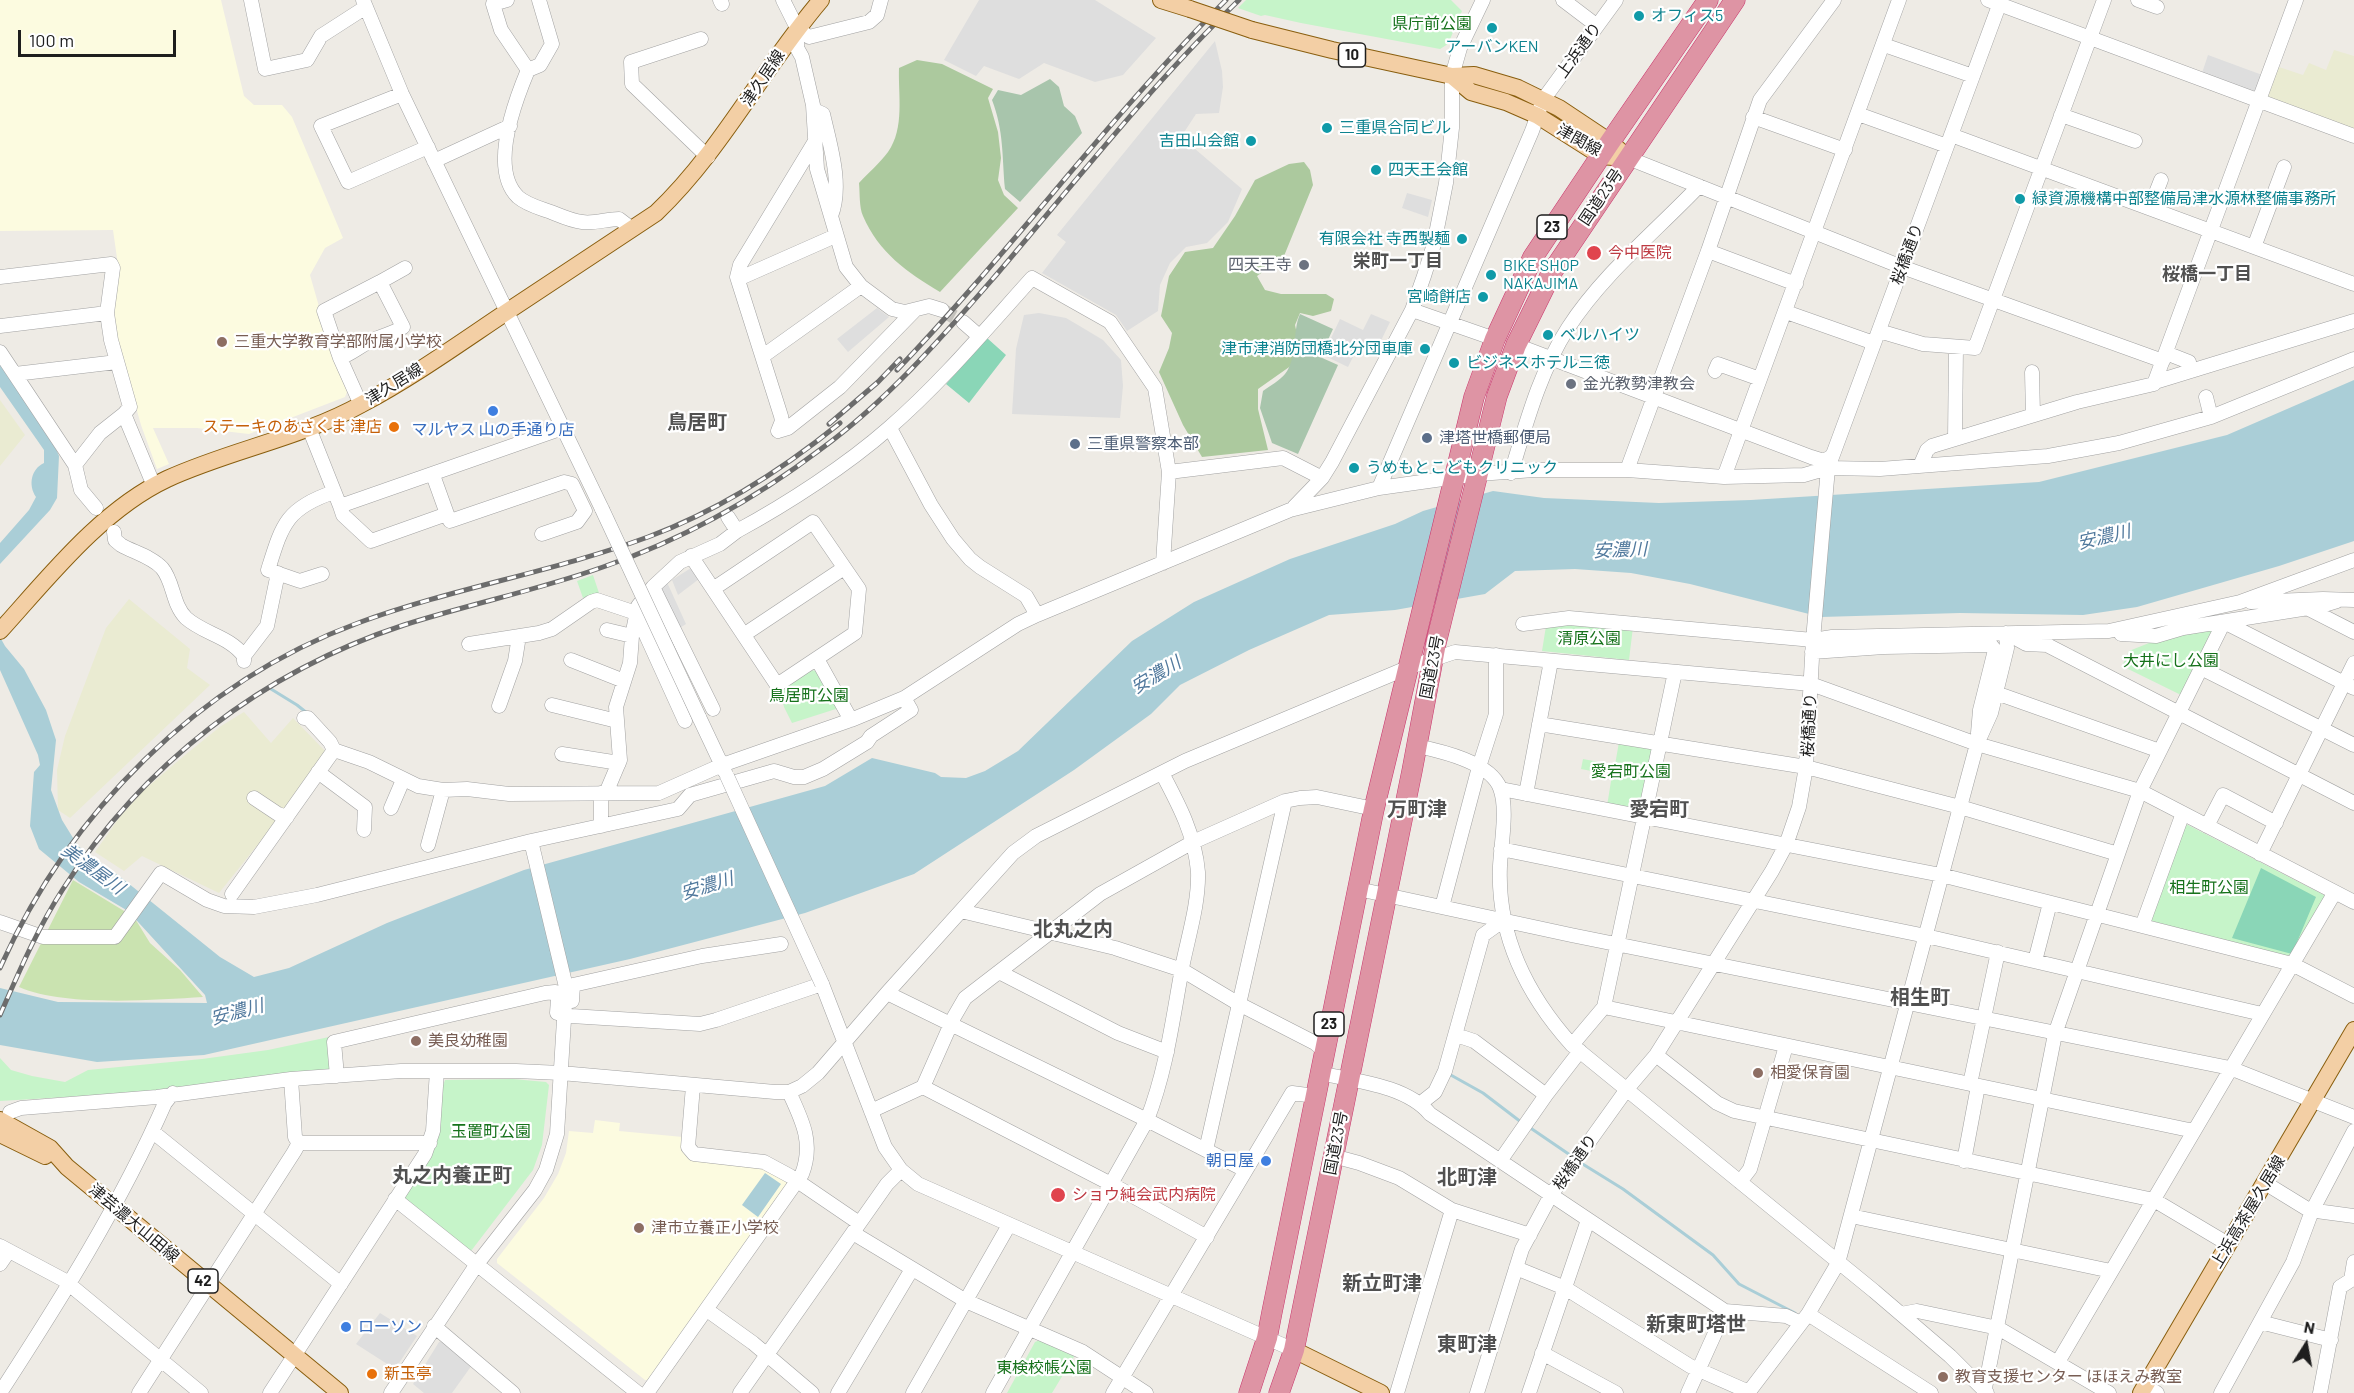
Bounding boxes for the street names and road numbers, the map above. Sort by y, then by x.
street label: 上浜通り [1552,18,1606,82]
road number: 10 [1338,43,1366,67]
street label: 津久居線 [737,46,789,110]
street label: 津関線 [1553,120,1605,160]
street label: 国道23号 [1575,165,1627,229]
road number: 23 [1537,215,1567,239]
street label: 桜橋通り [1887,221,1927,287]
street label: 津久居線 [362,359,426,409]
street label: 国道23号 [1416,633,1448,701]
street label: 桜橋通り [1798,693,1820,757]
road number: 23 [1314,1012,1344,1036]
street label: 国道23号 [1320,1109,1352,1177]
street label: 桜橋通り [1549,1130,1601,1194]
street label: 上浜高茶屋久居線 [2207,1152,2289,1272]
street label: 津芸濃大山田線 [85,1180,183,1266]
road number: 42 [188,1269,218,1293]

